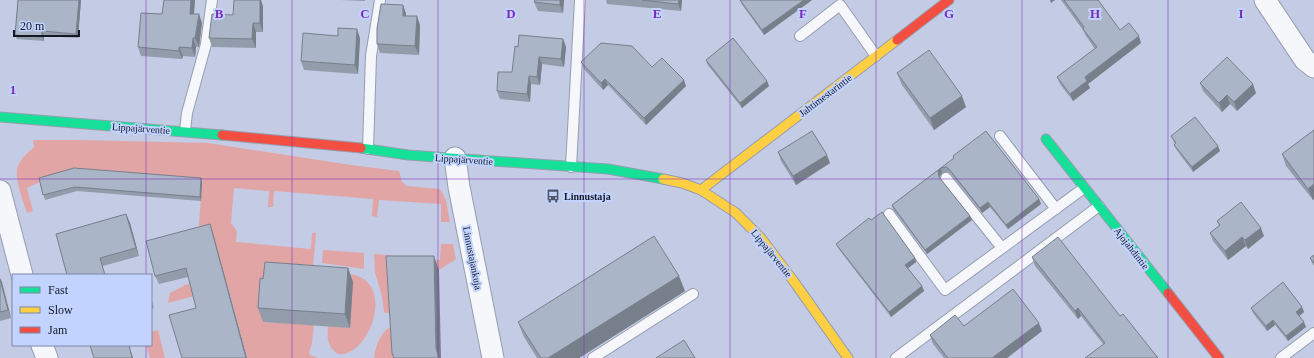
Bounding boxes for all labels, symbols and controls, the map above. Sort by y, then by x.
text: B [215,6,224,21]
text: C [360,6,370,21]
text: D [506,6,516,21]
text: E [653,6,661,21]
text: F [799,6,807,21]
text: G [944,6,954,21]
text: H [1090,6,1100,21]
text: I [1238,6,1244,21]
scale bar [14,12,79,38]
text: 20 m [20,19,45,33]
street label: Jahtimestarintie [797,72,854,119]
text: 1 [10,82,16,97]
street label: Lippajärventie [111,121,171,136]
street label: Lippajärventie [434,152,494,167]
bus stop icon: Linnustaja [545,188,561,204]
place label: Linnustaja [564,191,611,202]
street label: Linnustajankuja [461,225,484,291]
street label: Ajojahdintie [1112,225,1152,272]
street label: Lippajärventie [749,227,795,280]
legend [12,274,152,346]
text: Fast [48,283,69,297]
text: Slow [48,303,73,317]
text: Jam [48,323,68,337]

